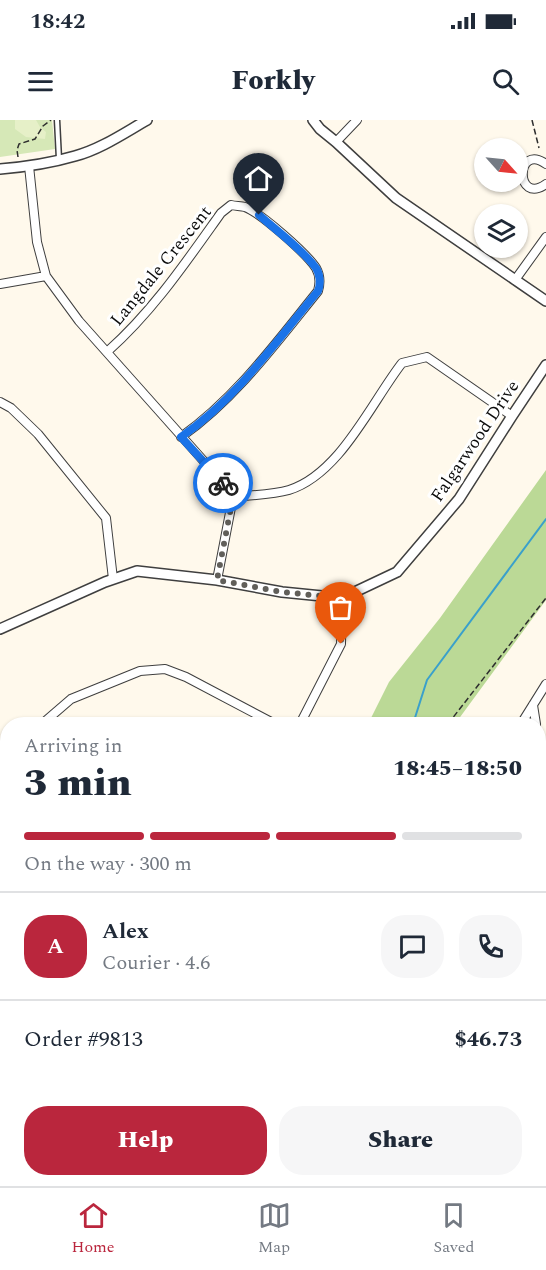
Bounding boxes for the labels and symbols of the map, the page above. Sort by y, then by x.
north arrow [474,138,528,192]
pin [233,153,284,215]
street label: Langdale Crescent [104,200,218,332]
street label: Falgarwood Drive [424,375,526,507]
courier [193,453,253,513]
pin [315,582,366,644]

